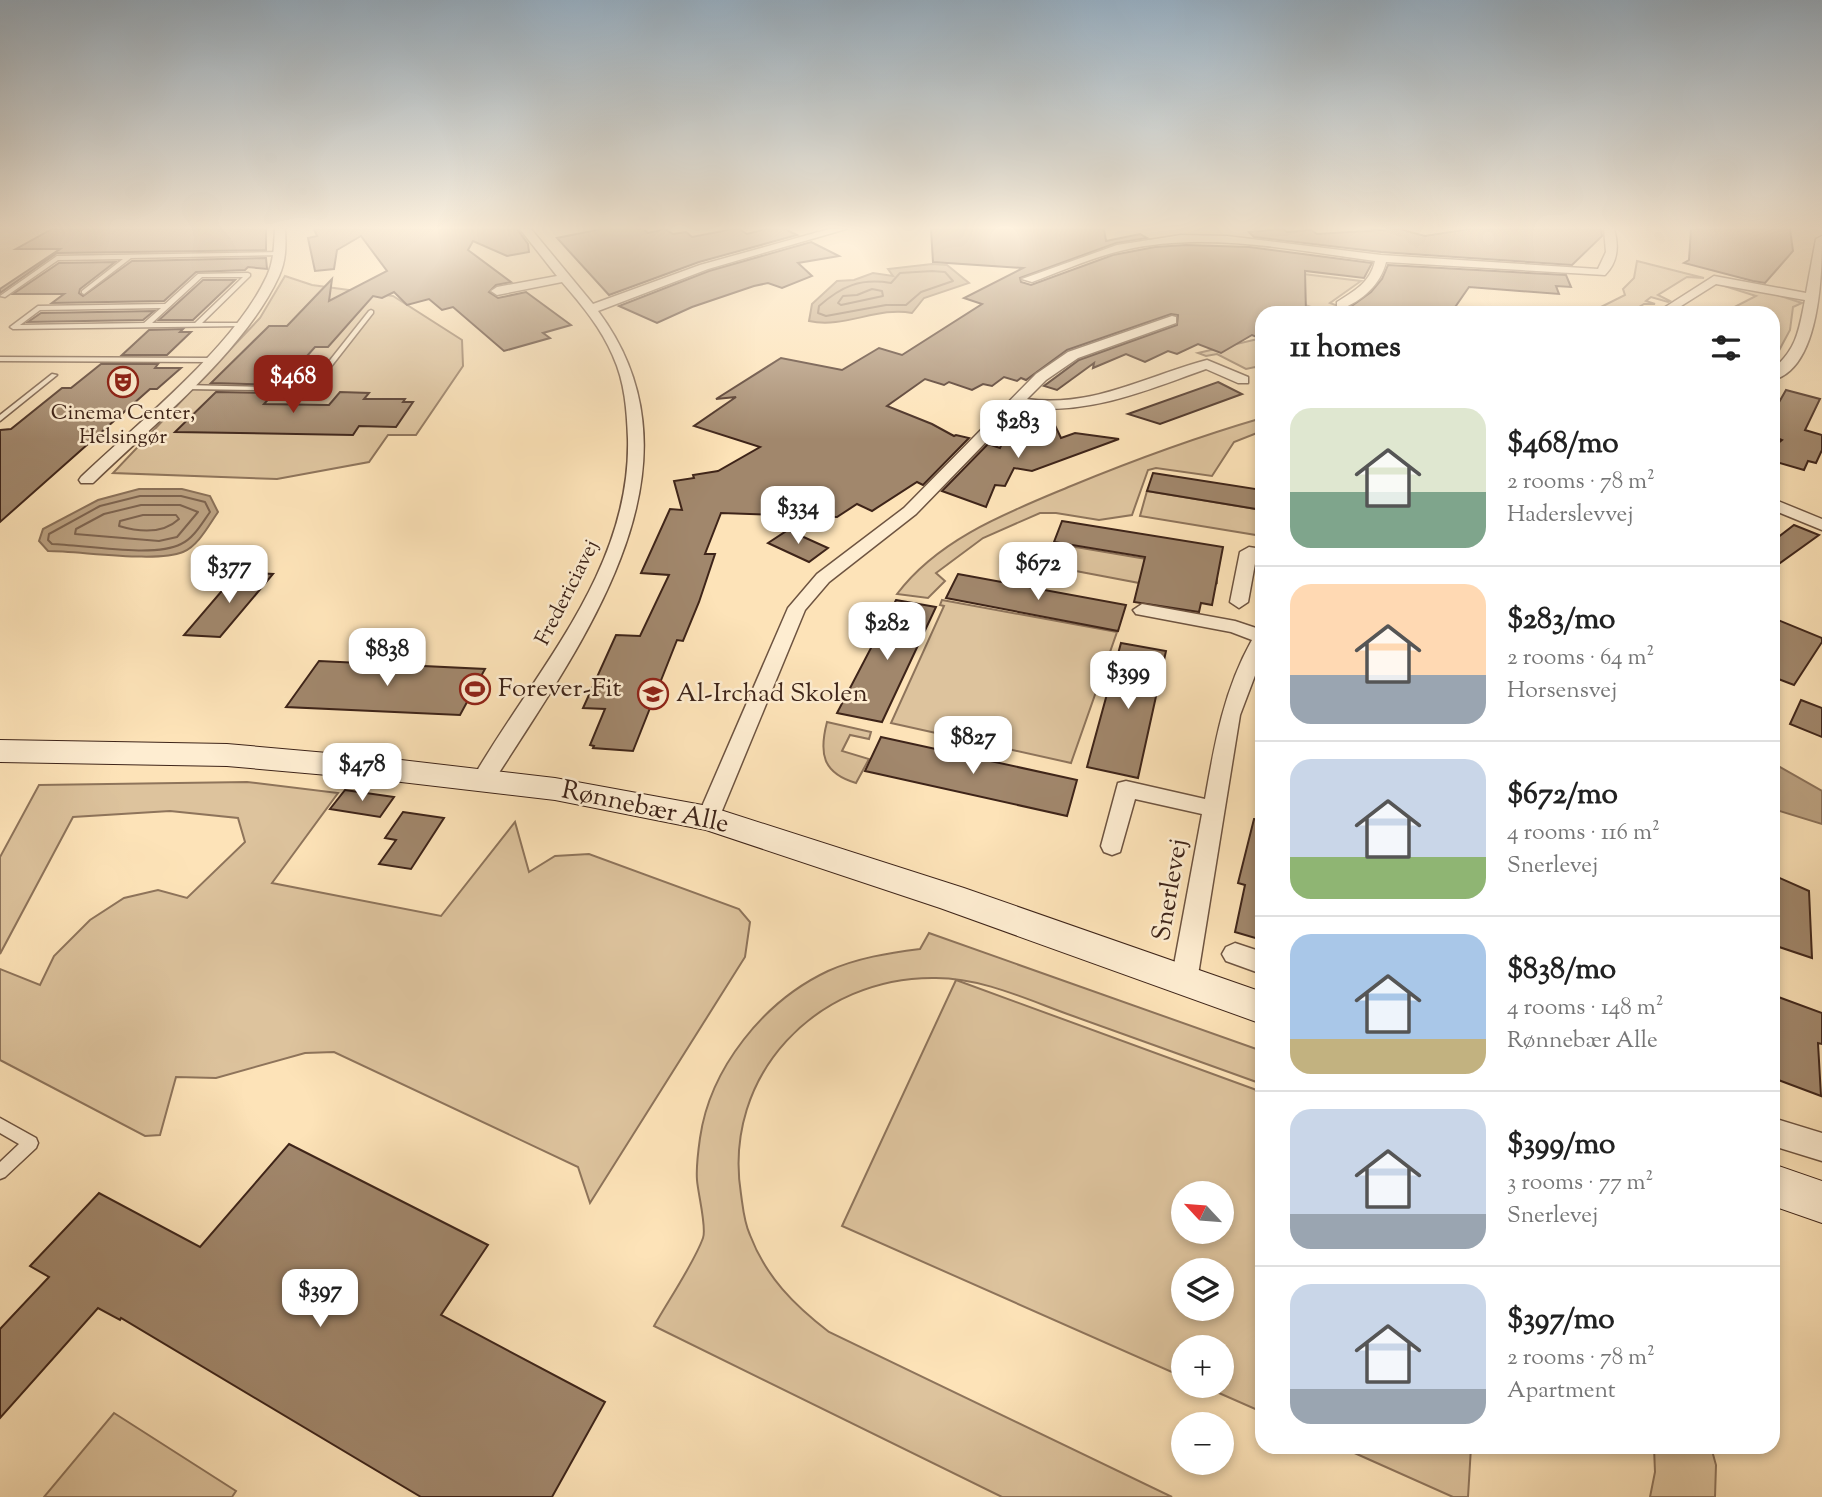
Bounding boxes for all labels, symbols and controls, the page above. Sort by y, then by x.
text: 11 homes [1290,327,1401,370]
icon: filters [1707,329,1745,367]
pin: $468 [252,356,334,415]
text: $468 [270,361,316,394]
theatre icon: Cinema Center, Helsingør [106,365,140,399]
place label: Cinema Center, Helsingør [51,399,195,453]
pin: $283 [977,400,1059,460]
text: $283 [996,406,1040,439]
text: $468/mo [1507,423,1619,466]
icon: home [1346,436,1430,520]
text: 2 rooms · 78 m² [1507,466,1655,499]
pin: $334 [757,486,839,546]
text: $334 [777,492,819,525]
text: Haderslevvej [1507,499,1634,532]
street label: Fredericiavej [529,535,607,651]
pin: $672 [997,542,1079,602]
pin: $377 [188,546,270,605]
text: $672 [1015,548,1061,581]
text: $377 [207,551,251,584]
text: $283/mo [1507,599,1615,642]
pin: $282 [846,602,928,662]
text: $282 [864,608,910,641]
icon: home [1346,612,1430,696]
pin: $838 [346,628,428,688]
text: $838 [365,634,409,667]
text: 2 rooms · 64 m² [1507,642,1654,675]
pin: $399 [1087,652,1169,711]
text: $399 [1106,657,1150,690]
place label: Forever-Fit [498,671,622,708]
sports icon: Forever-Fit [458,672,492,706]
text: Horsensvej [1507,675,1617,708]
place label: Al-Irchad Skolen [676,676,868,713]
school or university icon: Al-Irchad Skolen [636,677,670,711]
pin: $827 [932,716,1014,776]
text: $827 [950,722,996,755]
pin: $478 [321,744,403,803]
text: $478 [339,749,385,782]
street label: Rønnebær Alle [558,772,732,844]
text: $672/mo [1507,774,1618,817]
icon: home [1346,787,1430,871]
text: 4 rooms · 116 m² [1507,817,1660,850]
street label: Snerlevej [1144,836,1198,944]
text: Snerlevej [1507,850,1598,883]
text: $838/mo [1507,949,1616,992]
icon: home [1346,962,1430,1046]
text: 4 rooms · 148 m² [1507,992,1664,1025]
text: Rønnebær Alle [1507,1025,1658,1058]
text: $399/mo [1507,1124,1615,1167]
icon: home [1346,1137,1430,1221]
text: 3 rooms · 77 m² [1507,1167,1653,1200]
north arrow [1171,1181,1234,1244]
map controls [1171,1181,1234,1475]
text: Snerlevej [1507,1200,1598,1233]
button: layers [1171,1258,1234,1321]
pin: $397 [279,1270,361,1329]
text: $397 [298,1275,342,1308]
text: $397/mo [1507,1299,1615,1342]
icon: home [1346,1312,1430,1396]
button: + [1171,1335,1234,1398]
text: 2 rooms · 78 m² [1507,1342,1655,1375]
text: Apartment [1507,1375,1616,1408]
button: − [1171,1412,1234,1475]

